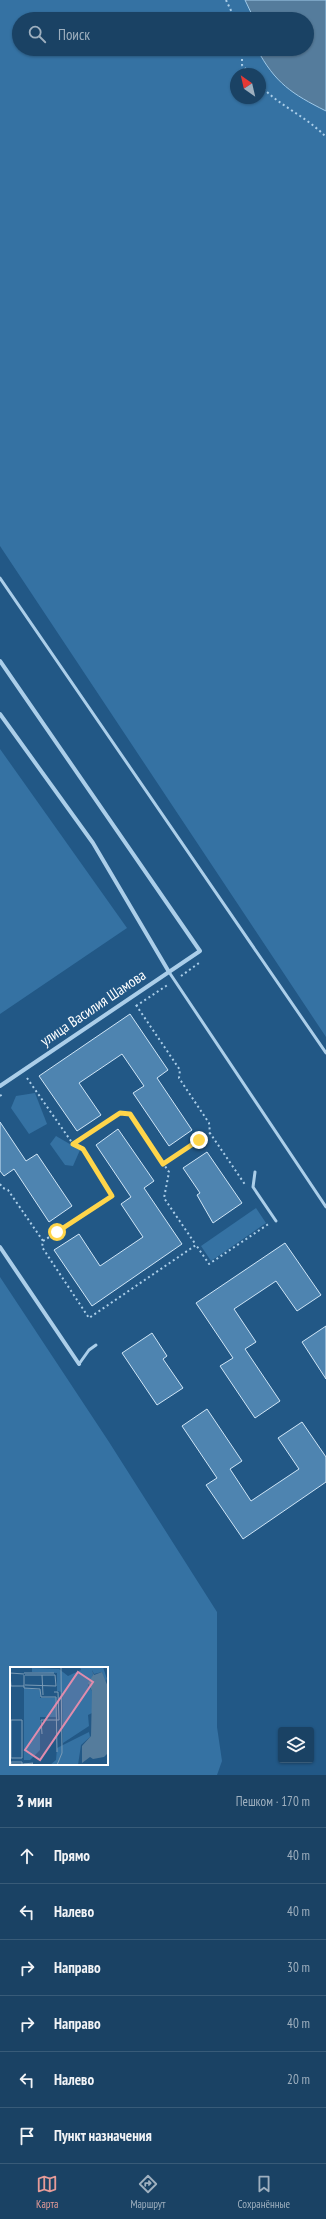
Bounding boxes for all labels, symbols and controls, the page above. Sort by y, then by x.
search box [12,12,314,56]
icon: search [26,23,48,45]
text: Поиск [58,25,90,44]
north arrow [230,68,266,104]
street label: улица Василия Шамова [36,965,149,1050]
route end [190,1131,208,1149]
route start [48,1223,66,1241]
inset map [10,1667,108,1765]
map controls [278,1727,314,1763]
button: layers [278,1727,314,1763]
text: 3 мин [16,1790,52,1812]
text: Пешком · 170 m [236,1793,310,1810]
icon: ahead [16,1845,38,1867]
text: Прямо [54,1846,90,1865]
text: 40 m [287,1847,310,1864]
icon: left [16,1901,38,1923]
text: Налево [54,1902,94,1921]
text: 40 m [287,1903,310,1920]
icon: right [16,1957,38,1979]
text: Направо [54,1958,101,1977]
text: 30 m [287,1959,310,1976]
icon: right [16,2013,38,2035]
text: Направо [54,2014,101,2033]
text: 40 m [287,2015,310,2032]
icon: left [16,2069,38,2091]
text: Налево [54,2070,94,2089]
text: 20 m [287,2071,310,2088]
icon: arrive [16,2125,38,2147]
text: Пункт назначения [54,2126,152,2145]
tab: Карта [36,2173,58,2211]
tab: Маршрут [130,2173,166,2211]
tab: Сохранённые [238,2173,290,2211]

